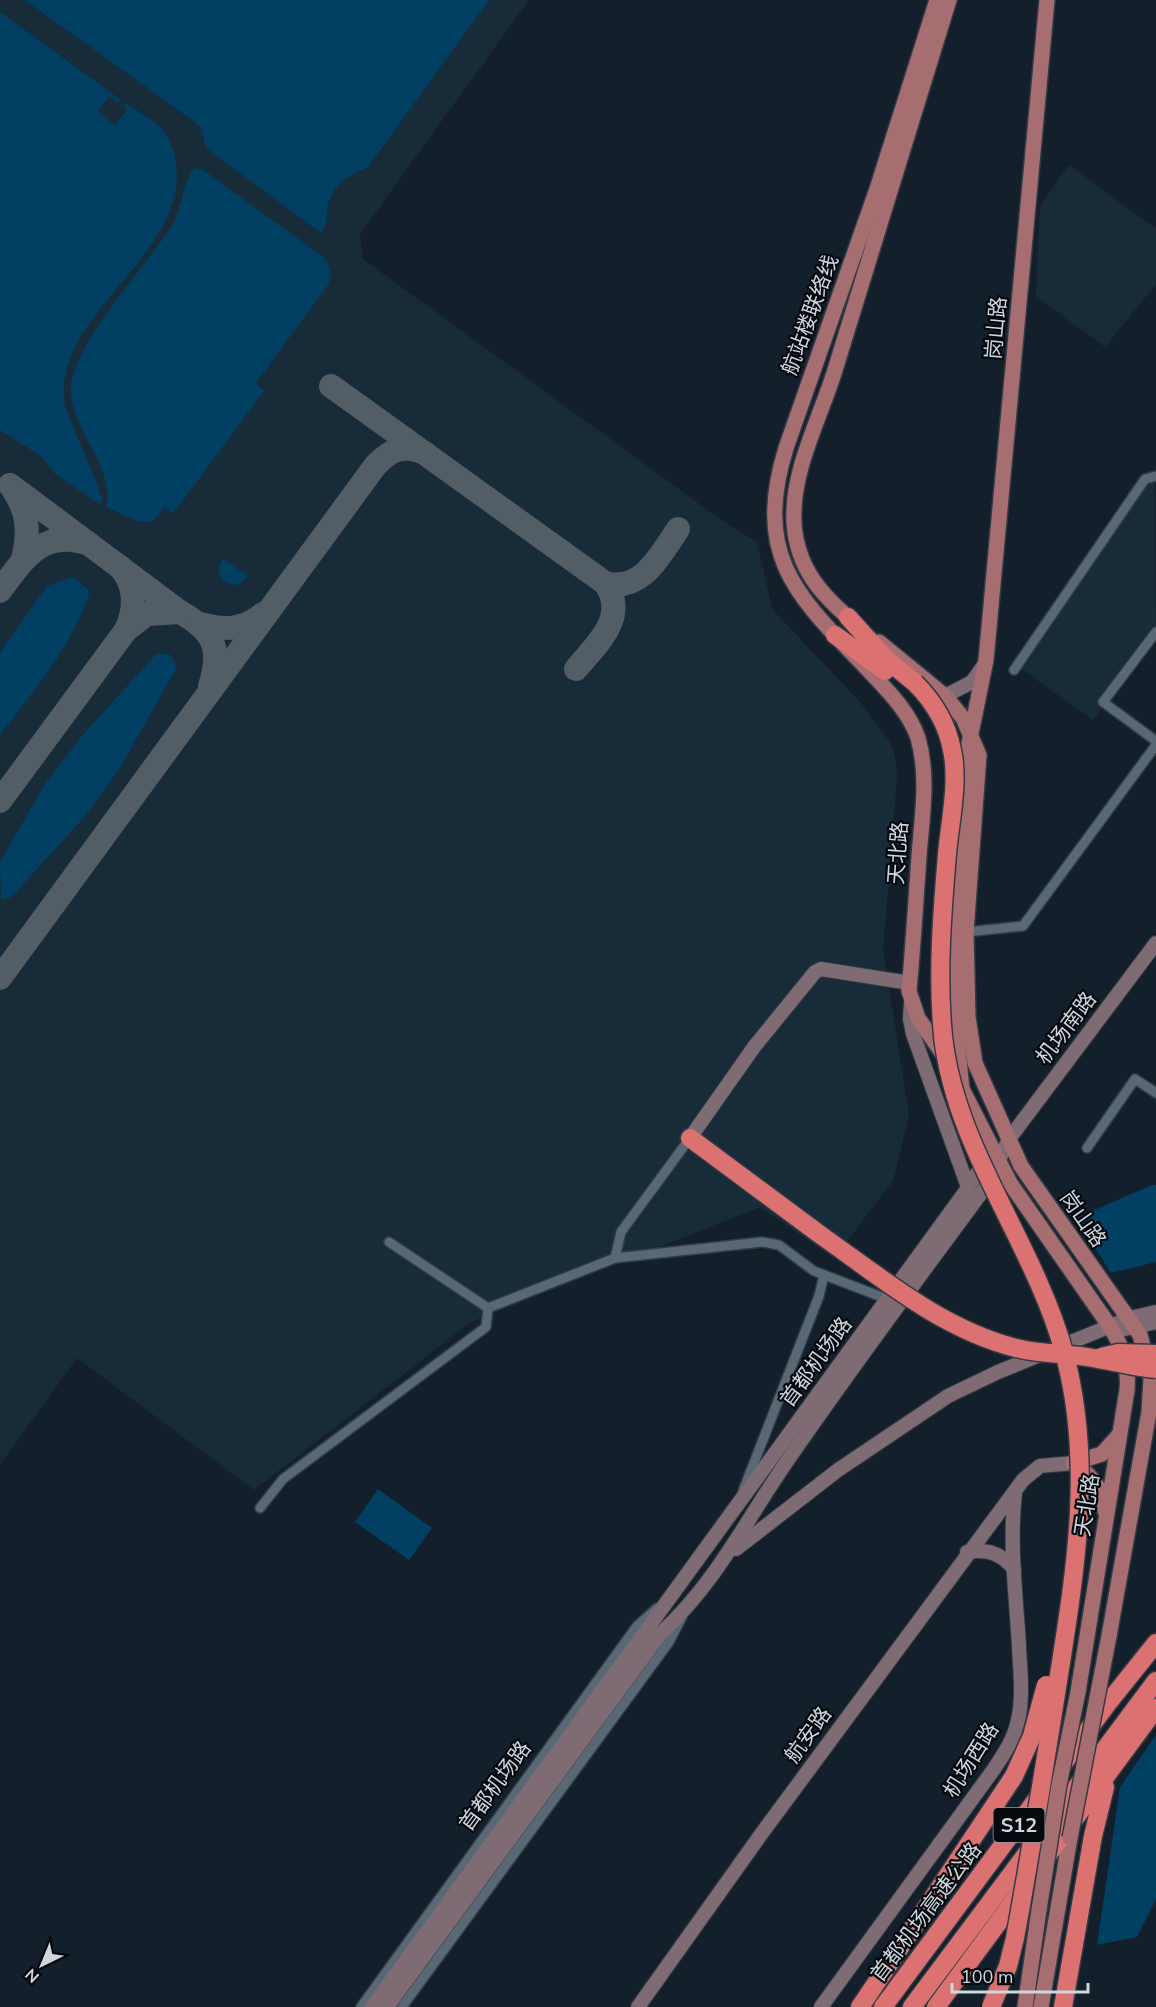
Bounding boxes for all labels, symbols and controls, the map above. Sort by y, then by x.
street label: 航站楼联络线 [775,251,845,379]
street label: 岗山路 [979,295,1013,361]
street label: 天北路 [882,821,914,885]
street label: 机场南路 [1030,986,1102,1070]
street label: 岗山路 [1053,1185,1113,1253]
street label: 首都机场路 [774,1311,858,1413]
street label: 天北路 [1068,1472,1106,1538]
street label: 航安路 [778,1701,838,1769]
street label: 机场西路 [937,1717,1005,1803]
street label: 首都机场路 [453,1735,537,1837]
road number: S12 [994,1808,1044,1842]
street label: 首都机场高速公路 [864,1836,988,1988]
north arrow [12,1935,72,1995]
scale bar [952,1956,1088,1994]
text: N [21,1963,44,1987]
text: 100 m [961,1965,1013,1989]

